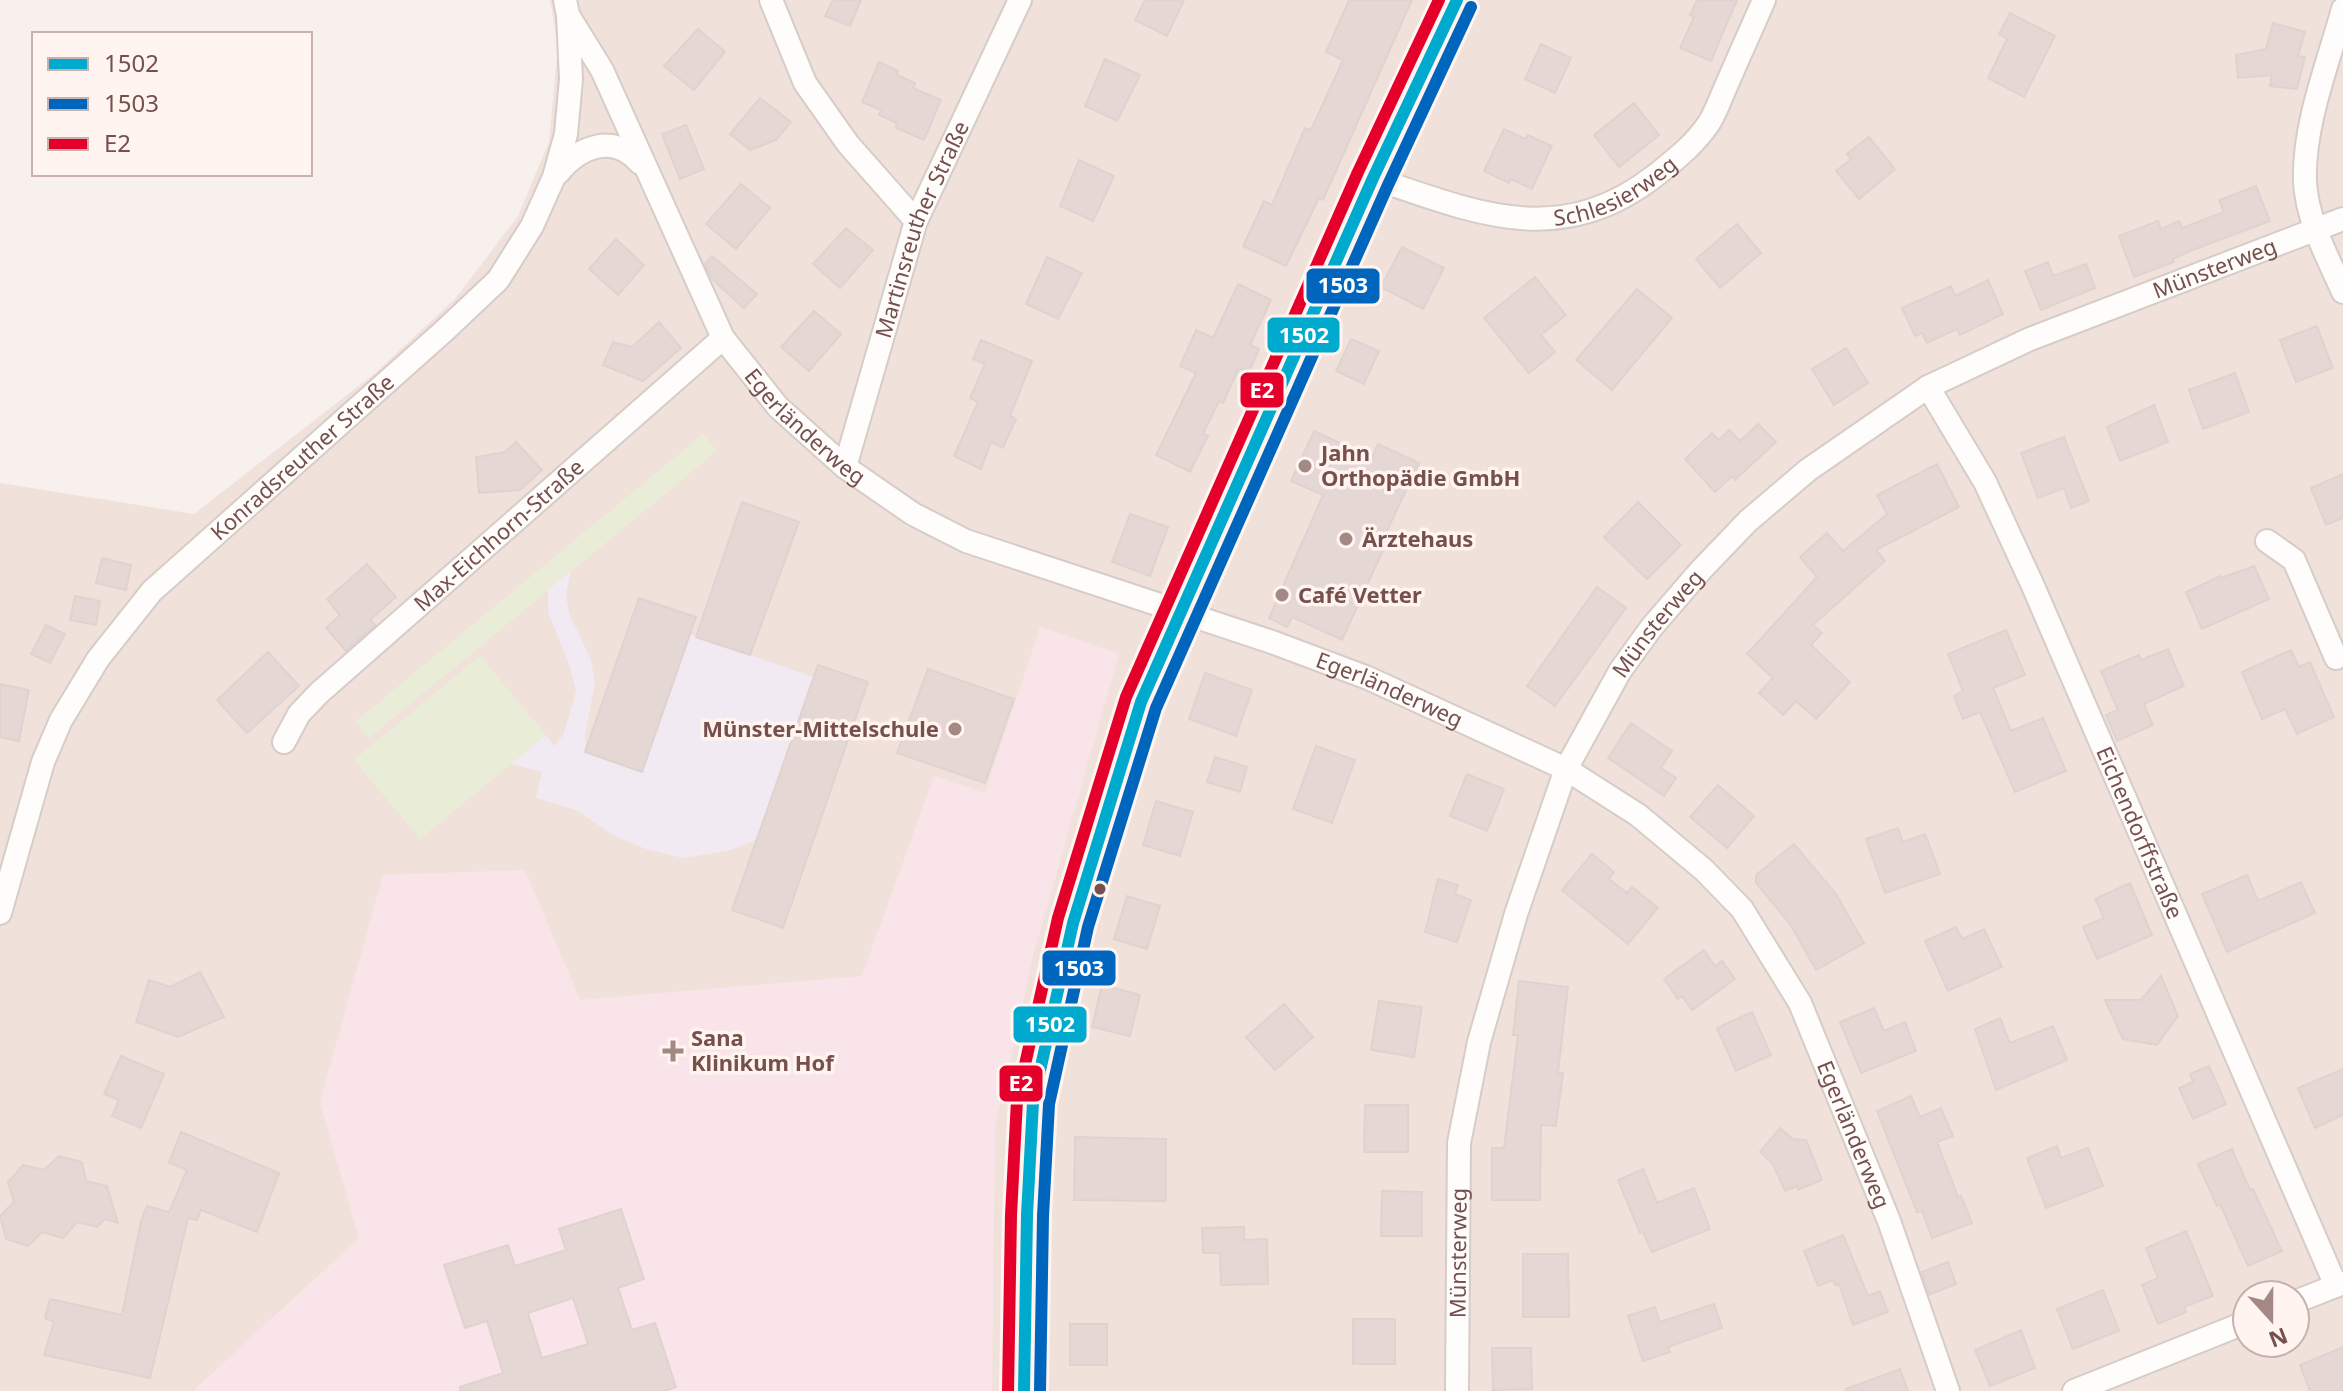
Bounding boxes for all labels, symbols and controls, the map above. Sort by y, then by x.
legend [32,32,312,176]
text: 1502 [104,46,159,79]
text: 1503 [104,86,159,119]
street label: Martinsreuther Straße [867,116,975,341]
text: E2 [104,126,131,159]
street label: Schlesierweg [1552,148,1683,232]
street label: Münsterweg [2148,230,2280,305]
line badge: 1503 [1305,267,1381,305]
text: 1503 [1318,269,1368,299]
line badge: 1502 [1266,316,1341,354]
text: 1502 [1279,319,1329,349]
street label: Egerländerweg [739,361,872,491]
street label: Konradsreuther Straße [203,367,400,546]
line badge: E2 [1239,371,1285,409]
text: E2 [1250,374,1274,404]
place label: Jahn Orthopädie GmbH [1319,437,1520,492]
street label: Max-Eichhorn-Straße [407,451,590,617]
marker: Jahn Orthopädie GmbH [1296,457,1314,475]
place label: Ärztehaus [1362,523,1473,553]
marker: Ärztehaus [1337,530,1355,548]
street label: Münsterweg [1604,562,1709,683]
place label: Café Vetter [1298,579,1422,609]
marker: Café Vetter [1273,586,1291,604]
street label: Egerländerweg [1312,644,1468,734]
place label: Münster-Mittelschule [702,713,939,743]
marker: Münster-Mittelschule [946,720,964,738]
street label: Eichendorffstraße [2090,741,2191,923]
unlabelled marker [1092,881,1108,897]
line badge: 1503 [1041,949,1117,987]
text: 1503 [1054,952,1104,982]
line badge: 1502 [1012,1005,1088,1044]
text: 1502 [1025,1008,1075,1038]
place label: Sana Klinikum Hof [691,1022,835,1077]
marker: Sana Klinikum Hof [662,1040,684,1062]
street label: Egerländerweg [1811,1056,1898,1213]
line badge: E2 [998,1064,1044,1103]
text: E2 [1009,1067,1033,1097]
street label: Münsterweg [1442,1188,1473,1318]
north arrow [2231,1279,2311,1359]
text: N [2265,1321,2292,1356]

